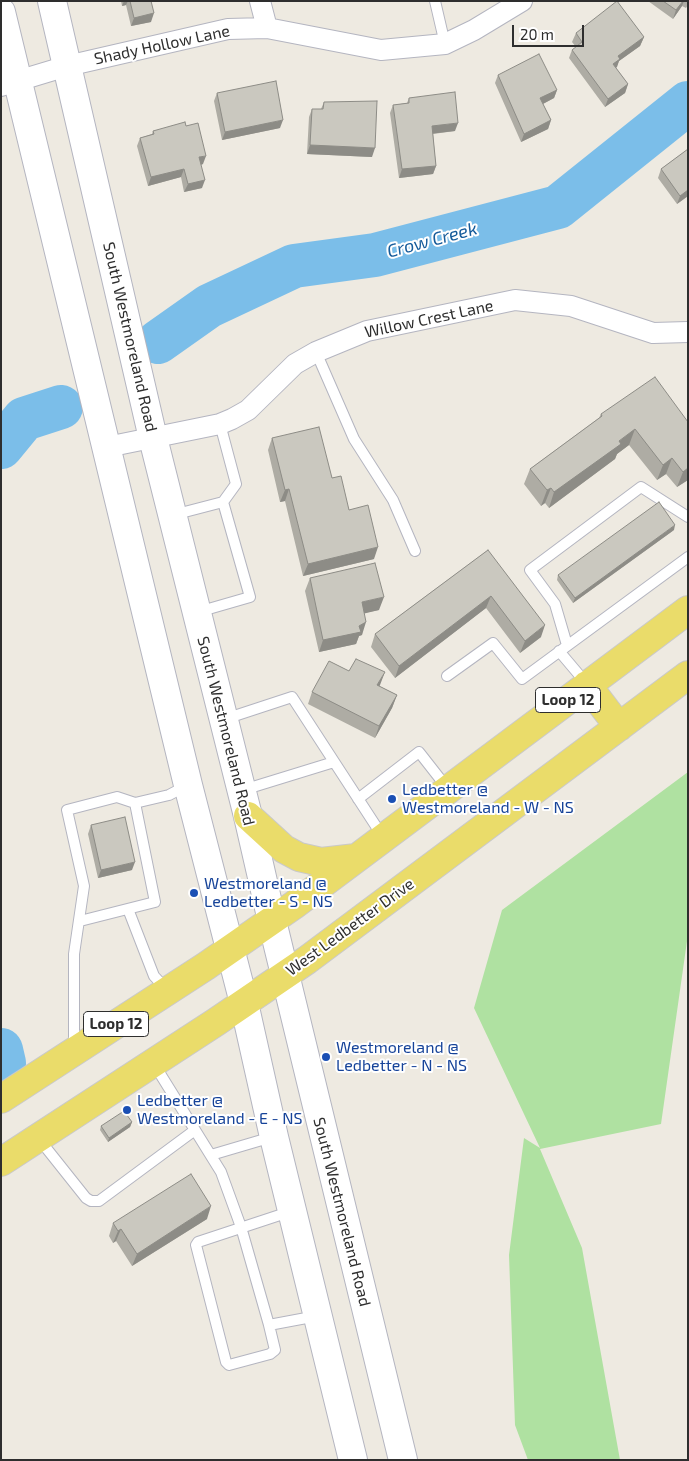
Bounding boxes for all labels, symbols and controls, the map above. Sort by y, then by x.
scale bar [514,15,586,47]
street label: Shady Hollow Lane [92,21,232,69]
text: 20 m [520,25,554,43]
water label: Crow Creek [385,218,479,262]
street label: South Westmoreland Road [99,240,161,434]
street label: Willow Crest Lane [363,296,495,342]
street label: South Westmoreland Road [193,634,259,828]
road number: Loop 12 [536,688,600,712]
place label: Ledbetter @ Westmoreland - W - NS [402,780,574,818]
marker: Ledbetter @ Westmoreland - W - NS [386,793,398,805]
place label: Westmoreland @ Ledbetter - S - NS [204,874,333,912]
street label: West Ledbetter Drive [282,874,418,980]
marker: Westmoreland @ Ledbetter - S - NS [188,887,200,899]
road number: Loop 12 [84,1012,148,1036]
place label: Westmoreland @ Ledbetter - N - NS [336,1038,467,1076]
marker: Westmoreland @ Ledbetter - N - NS [320,1051,332,1063]
place label: Ledbetter @ Westmoreland - E - NS [137,1091,302,1129]
marker: Ledbetter @ Westmoreland - E - NS [121,1104,133,1116]
street label: South Westmoreland Road [309,1115,375,1309]

